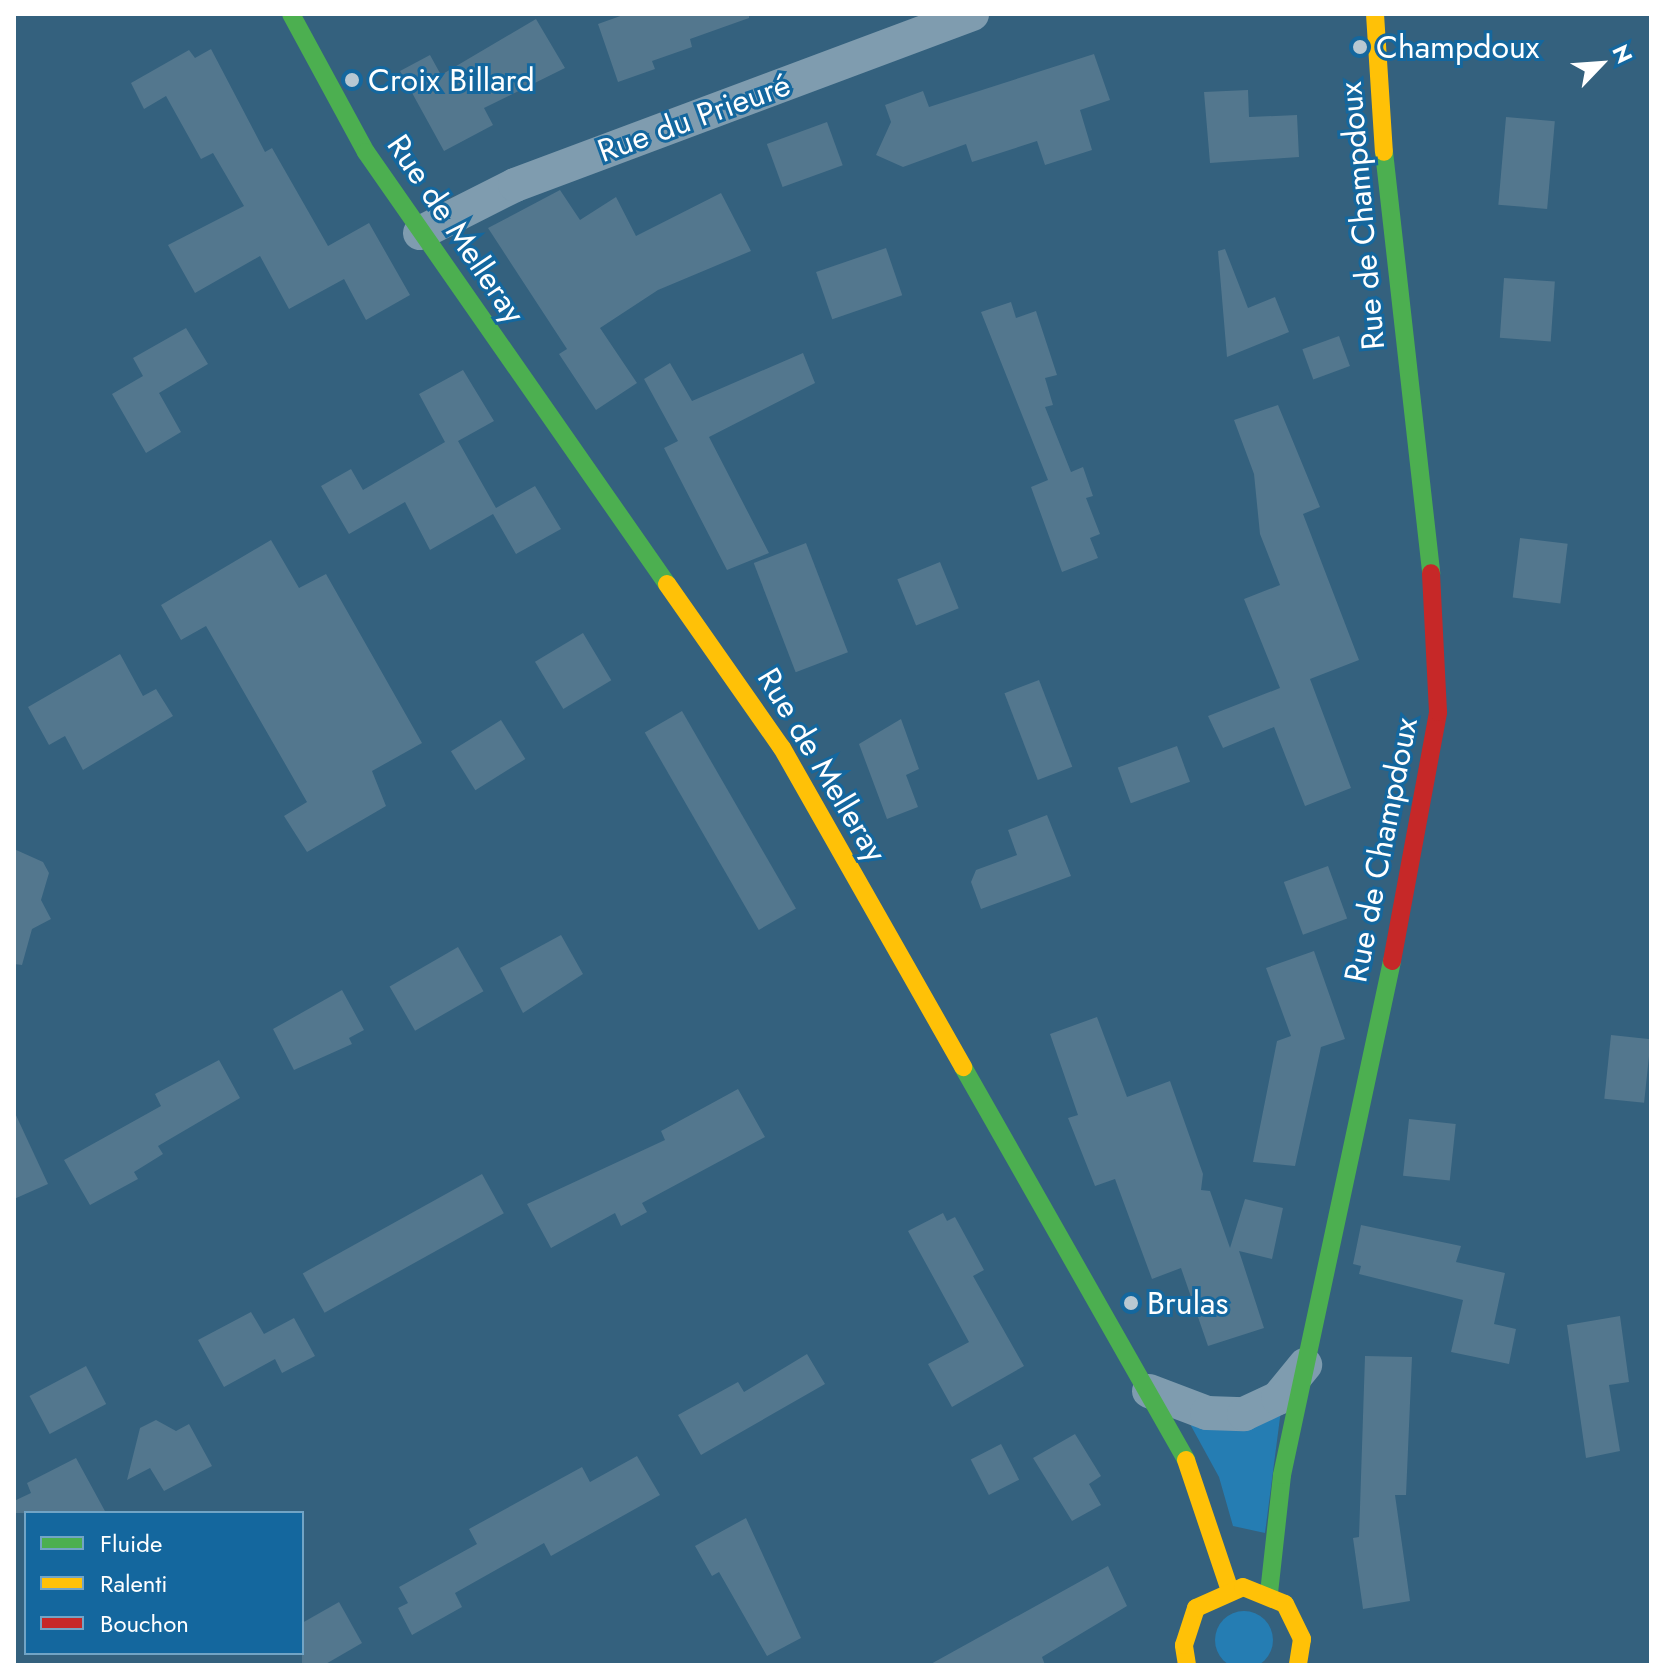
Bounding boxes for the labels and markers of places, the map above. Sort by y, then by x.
place label: Champdoux [1376,28,1539,66]
marker: Champdoux [1351,38,1369,56]
place label: Croix Billard [368,61,535,99]
marker: Croix Billard [343,71,361,89]
place label: Brulas [1147,1284,1228,1322]
marker: Brulas [1122,1294,1140,1312]

